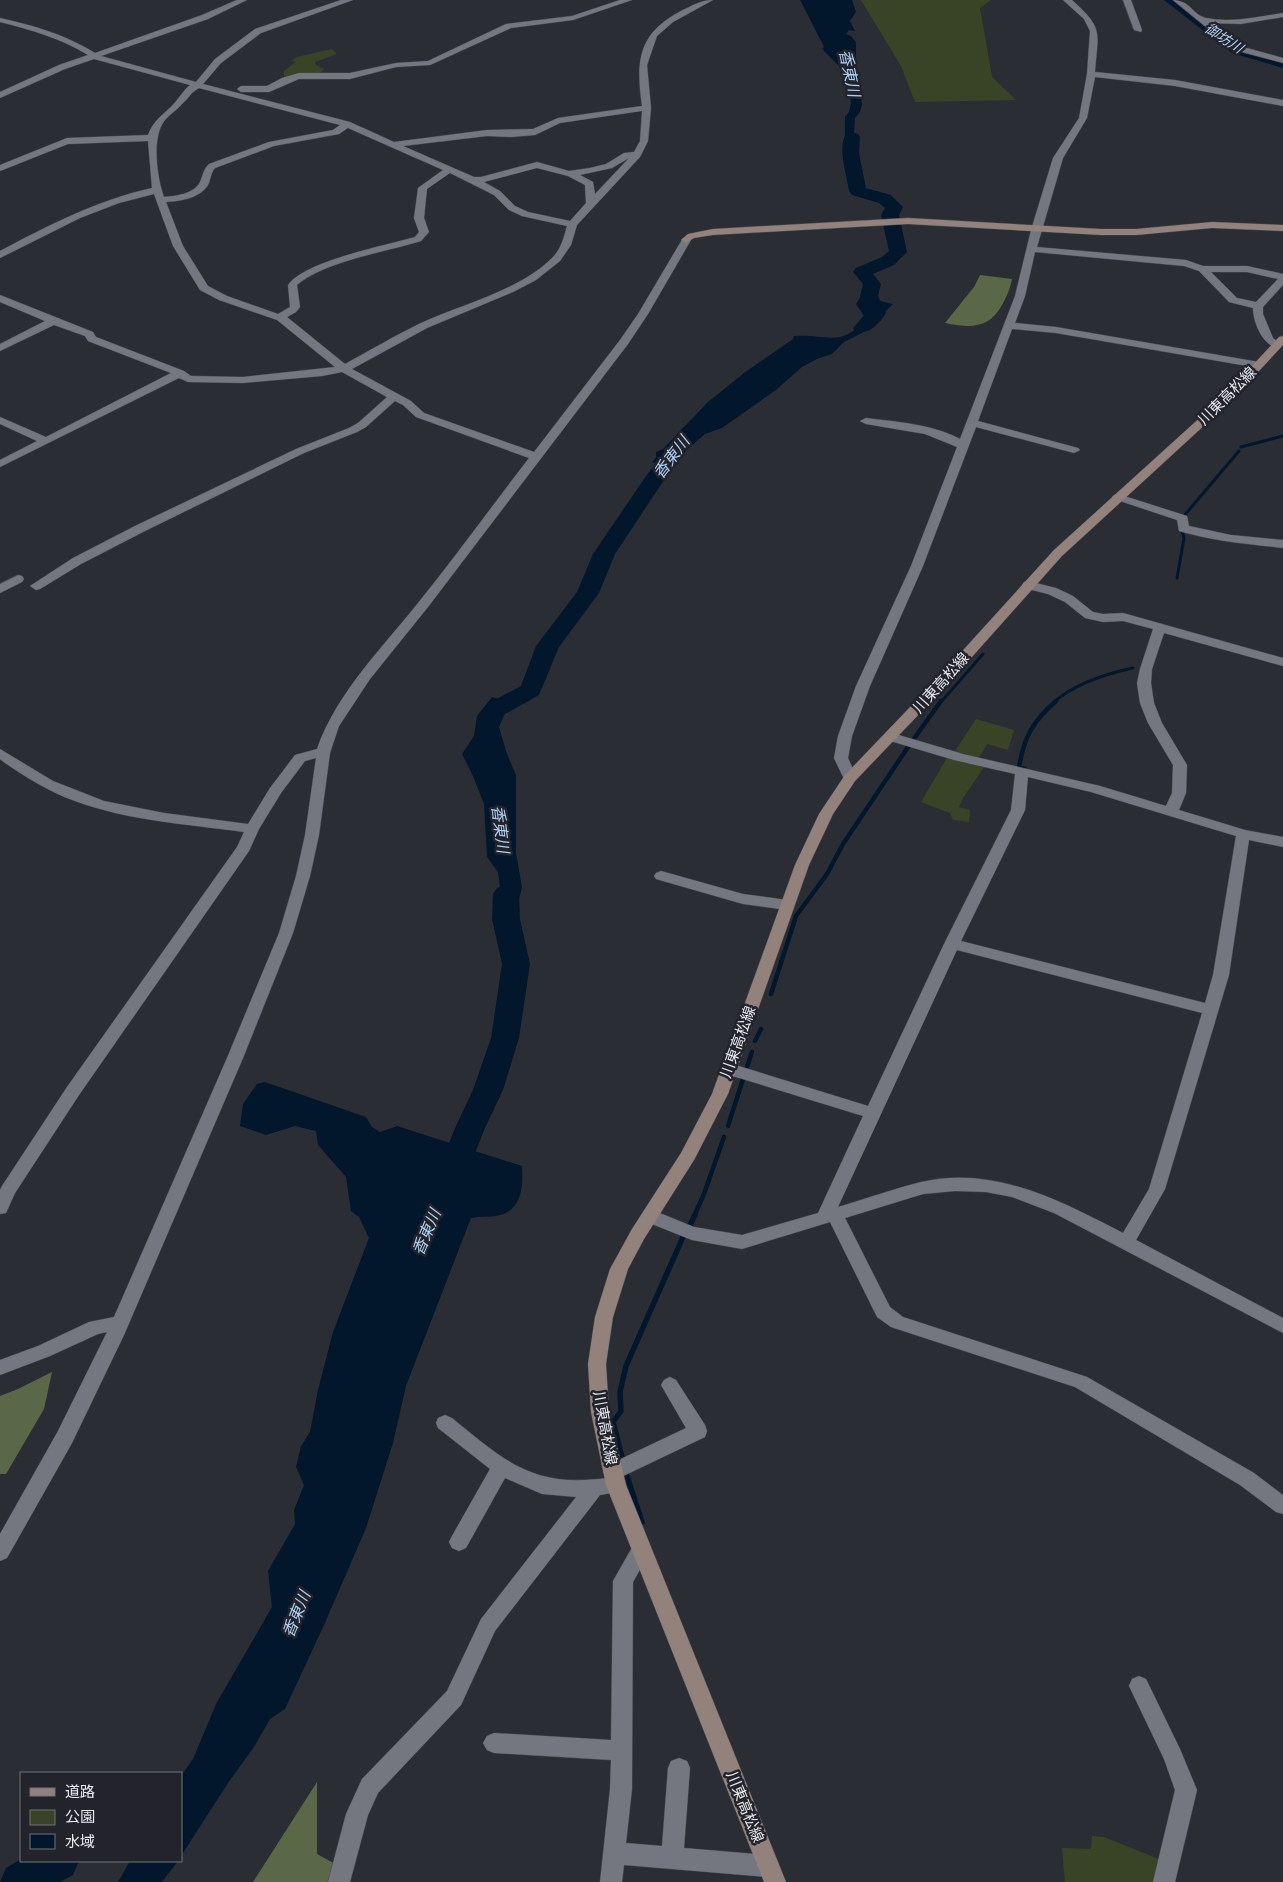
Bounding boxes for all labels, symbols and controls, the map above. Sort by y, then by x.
water label: 御坊川 [1201,20,1248,58]
water label: 香東川 [834,48,864,101]
street label: 川東高松線 [1194,363,1260,429]
water label: 香東川 [649,431,695,483]
street label: 川東高松線 [909,649,973,717]
water label: 香東川 [487,804,513,856]
street label: 川東高松線 [717,1004,759,1080]
water label: 香東川 [408,1205,446,1258]
street label: 川東高松線 [590,1389,620,1467]
water label: 香東川 [279,1587,316,1640]
street label: 川東高松線 [723,1769,767,1845]
legend [20,1772,182,1862]
text: 道路 [65,1783,95,1801]
text: 公園 [65,1808,95,1826]
text: 水域 [65,1833,95,1851]

